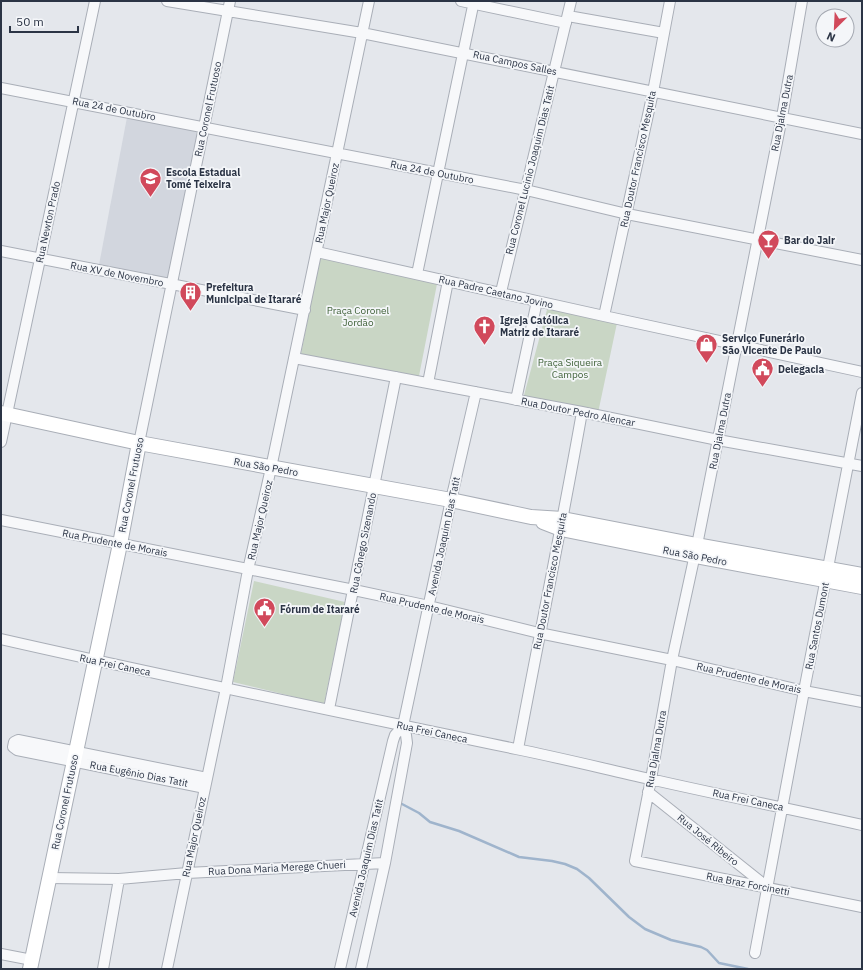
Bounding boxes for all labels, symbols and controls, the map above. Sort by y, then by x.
scale bar [10,8,78,34]
north arrow [815,8,855,48]
text: 50 m [16,14,44,29]
text: N [824,29,837,45]
street label: Rua Campos Salles [472,48,558,78]
street label: Rua Coronel Frutuoso [192,60,225,158]
street label: Rua Djalma Dutra [768,73,796,153]
street label: Rua Coronel Lucinio Joaquim Dias Tatit [503,83,557,256]
street label: Rua Doutor Francisco Mesquita [617,89,659,229]
street label: Rua 24 de Outubro [71,95,157,124]
street label: Rua 24 de Outubro [389,158,475,187]
street label: Rua Major Queiroz [312,161,342,244]
school or university icon: Escola Estadual Tomé Teixeira [138,165,164,198]
place label: Escola Estadual Tomé Teixeira [166,166,240,191]
street label: Rua Newton Prado [33,179,63,264]
bar icon: Bar do Jair [756,227,782,260]
place label: Bar do Jair [784,234,835,247]
street label: Rua XV de Novembro [69,259,165,289]
street label: Rua Padre Caetano Jovino [437,272,555,312]
building icon: Prefeitura Municipal de Itararé [177,280,203,313]
place label: Prefeitura Municipal de Itararé [206,281,302,306]
park label: Praça Coronel Jordão [327,304,390,329]
church icon: Igreja Católica Matriz de Itararé [471,313,497,346]
place label: Igreja Católica Matriz de Itararé [500,314,580,339]
shop icon: Serviço Funerário São Vicente De Paulo [693,331,719,364]
place label: Serviço Funerário São Vicente De Paulo [722,332,822,357]
park label: Praça Siqueira Campos [538,356,603,381]
public building icon: Delegacia [750,356,776,389]
place label: Delegacia [778,363,824,376]
street label: Rua Djalma Dutra [706,391,734,471]
street label: Rua Doutor Pedro Alencar [520,395,636,430]
street label: Rua Coronel Frutuoso [115,436,147,534]
street label: Rua São Pedro [233,455,300,479]
street label: Avenida Joaquim Dias Tatit [425,475,463,597]
street label: Rua Major Queiroz [244,478,276,561]
street label: Rua Cônego Sizenando [347,491,379,594]
street label: Rua Doutor Francisco Mesquita [530,511,570,651]
street label: Rua Prudente de Morais [61,526,169,560]
street label: Rua São Pedro [662,543,729,569]
street label: Rua Santos Dumont [802,581,832,671]
street label: Rua Prudente de Morais [378,590,486,626]
public building icon: Fórum de Itararé [252,596,278,629]
place label: Fórum de Itararé [280,603,360,616]
street label: Rua Frei Caneca [78,651,152,679]
street label: Rua Prudente de Morais [695,660,803,696]
street label: Rua Djalma Dutra [643,709,669,789]
street label: Rua Frei Caneca [395,718,469,746]
street label: Rua Coronel Frutuoso [49,753,82,851]
street label: Rua Eugênio Dias Tatit [89,758,190,790]
street label: Rua Frei Caneca [711,786,785,814]
street label: Rua Major Queiroz [179,795,209,878]
street label: Avenida Joaquim Dias Tatit [346,797,386,918]
street label: Rua José Ribeiro [675,811,742,869]
street label: Rua Dona Maria Merege Chueri [208,858,346,878]
street label: Rua Braz Forcinetti [705,870,791,898]

